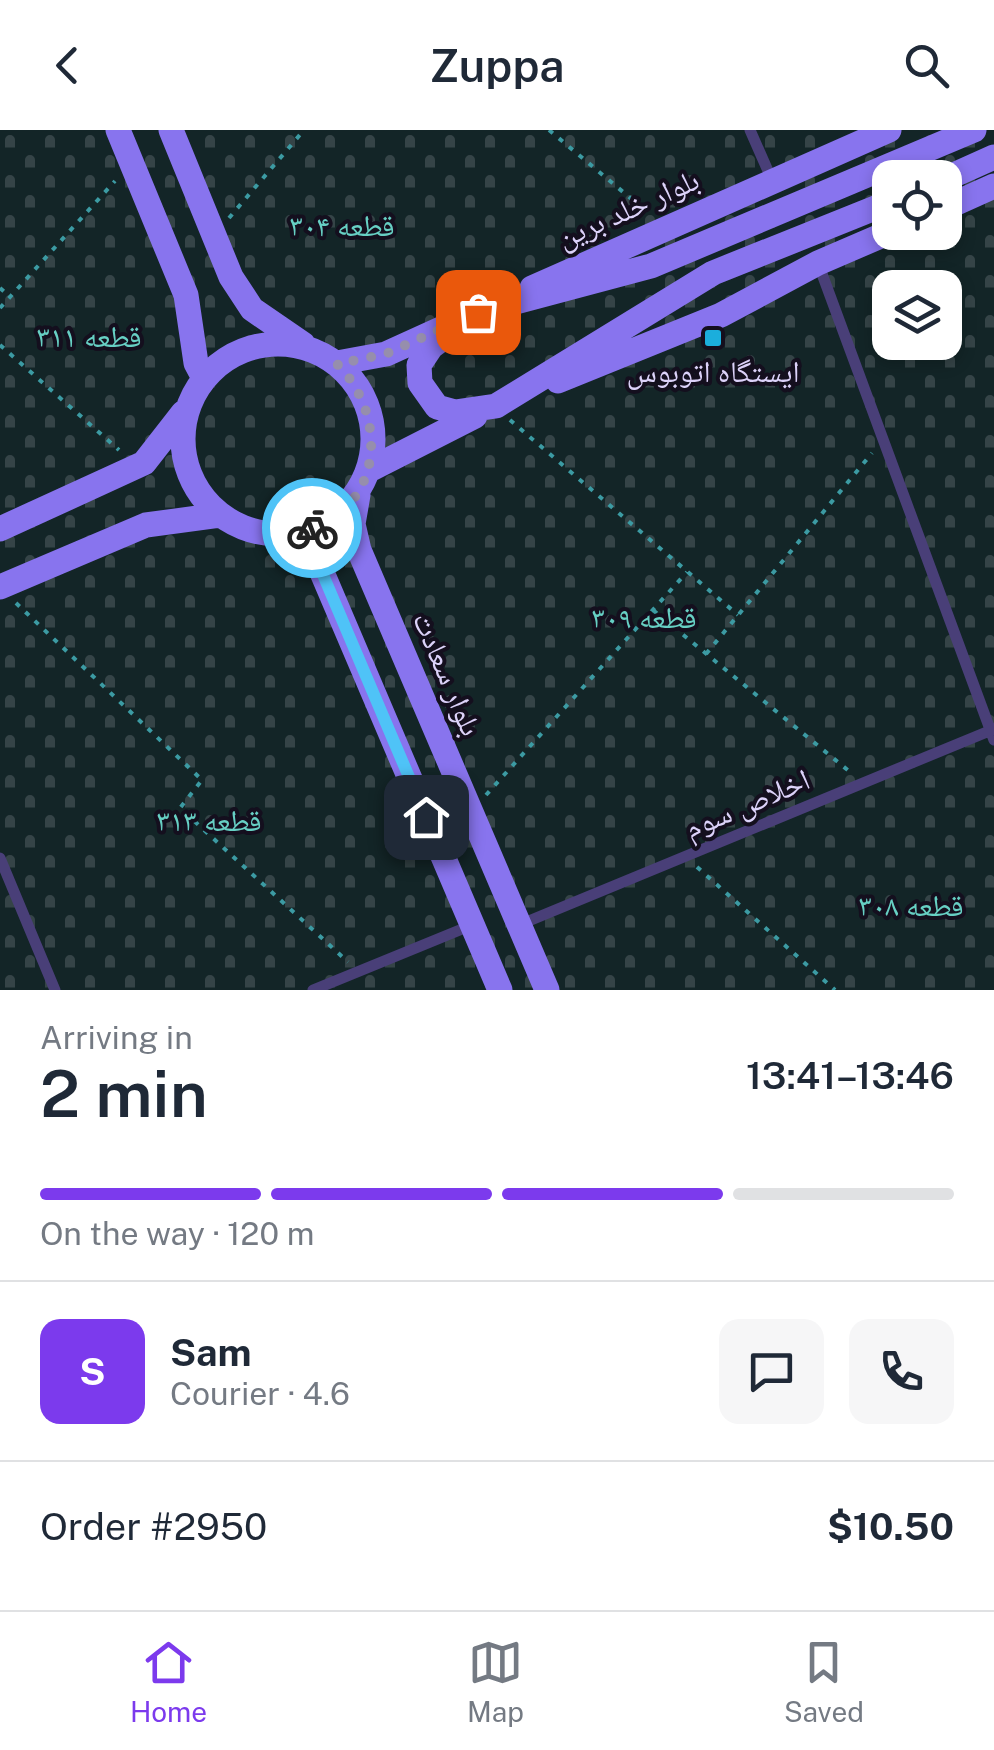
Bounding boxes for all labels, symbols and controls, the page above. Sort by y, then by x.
icon: back [40,38,95,93]
icon: search [899,38,954,93]
text: Zuppa [429,39,565,92]
map controls [872,160,962,360]
button: locate [872,160,962,250]
street label: بلوار خلد برین [551,161,705,256]
park label: قطعه ۳۰۴ [289,207,395,243]
pin [436,270,521,355]
button: layers [872,270,962,360]
icon: bag [451,285,506,340]
park label: قطعه ۳۱۱ [36,318,142,354]
marker: ایستگاه اتوبوس [702,327,724,349]
place label: ایستگاه اتوبوس [626,353,800,390]
courier [262,478,362,578]
icon: bike [285,501,340,556]
park label: قطعه ۳۰۹ [591,599,697,635]
street label: بلوار سعادت [406,606,490,741]
street label: اخلاص سوم [678,760,816,848]
pin [384,775,469,860]
icon: home [399,790,454,845]
park label: قطعه ۳۱۳ [156,802,262,838]
park label: قطعه ۳۰۸ [858,887,964,923]
text: Arriving in [40,1019,193,1056]
text: 13:41–13:46 [746,1053,954,1098]
text: 2 min [40,1055,208,1132]
text: On the way · 120 m [40,1215,314,1252]
button: chat [719,1319,824,1424]
button: phone [849,1319,954,1424]
text: Sam [170,1330,252,1375]
text: S [79,1349,106,1394]
text: Courier · 4.6 [170,1375,350,1412]
text: Order #2950 [40,1504,267,1549]
text: $10.50 [827,1504,954,1549]
tab: Home [130,1635,207,1728]
tab: Map [467,1635,524,1728]
tab: Saved [784,1635,864,1728]

